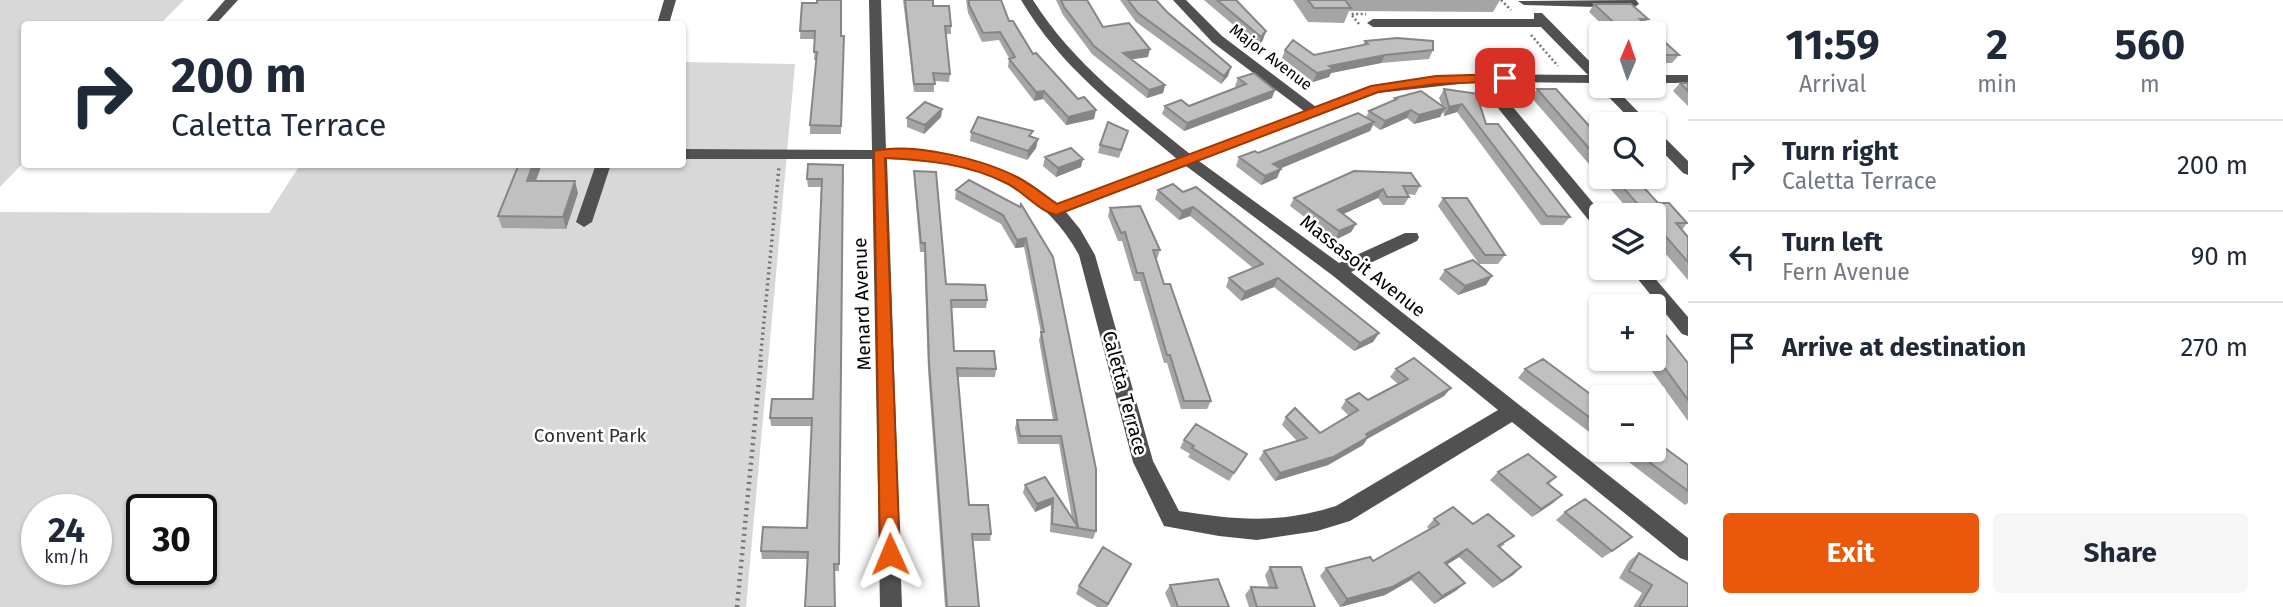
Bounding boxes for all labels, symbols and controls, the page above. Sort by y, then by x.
street label: Major Avenue [1226,20,1316,94]
text: 11:59 [1786,20,1880,70]
text: 2 [1986,20,2008,70]
text: 560 [2115,20,2185,70]
north arrow [1589,21,1666,98]
map controls [1589,21,1666,462]
text: 200 m [171,46,307,105]
pin [1475,48,1535,108]
icon: right [56,49,147,140]
icon: arrive [1486,59,1524,97]
text: Arrival [1799,70,1866,98]
text: min [1977,70,2017,98]
text: m [2140,70,2160,98]
text: Caletta Terrace [171,106,386,144]
button: search [1589,112,1666,189]
text: Turn right [1782,136,1899,167]
icon: right [1723,147,1761,185]
text: 200 m [2177,150,2248,181]
text: Caletta Terrace [1782,167,1937,195]
button: layers [1589,203,1666,280]
street label: Massasoit Avenue [1296,210,1430,322]
text: Turn left [1782,227,1883,258]
street label: Menard Avenue [848,237,876,371]
icon: left [1723,238,1761,276]
text: 90 m [2191,241,2248,272]
text: Fern Avenue [1782,258,1910,286]
button: + [1589,294,1666,371]
street label: Caletta Terrace [1097,328,1153,458]
icon: arrive [1723,329,1761,367]
text: Arrive at destination [1782,332,2026,363]
text: 270 m [2180,332,2248,363]
button: − [1589,385,1666,462]
park label: Convent Park [534,424,646,447]
speed limit sign: 30 [126,494,217,585]
text: 24 [48,509,85,551]
button: Exit [1723,513,1979,593]
button: Share [1993,513,2248,593]
position arrow [853,517,927,591]
text: km/h [44,546,89,568]

